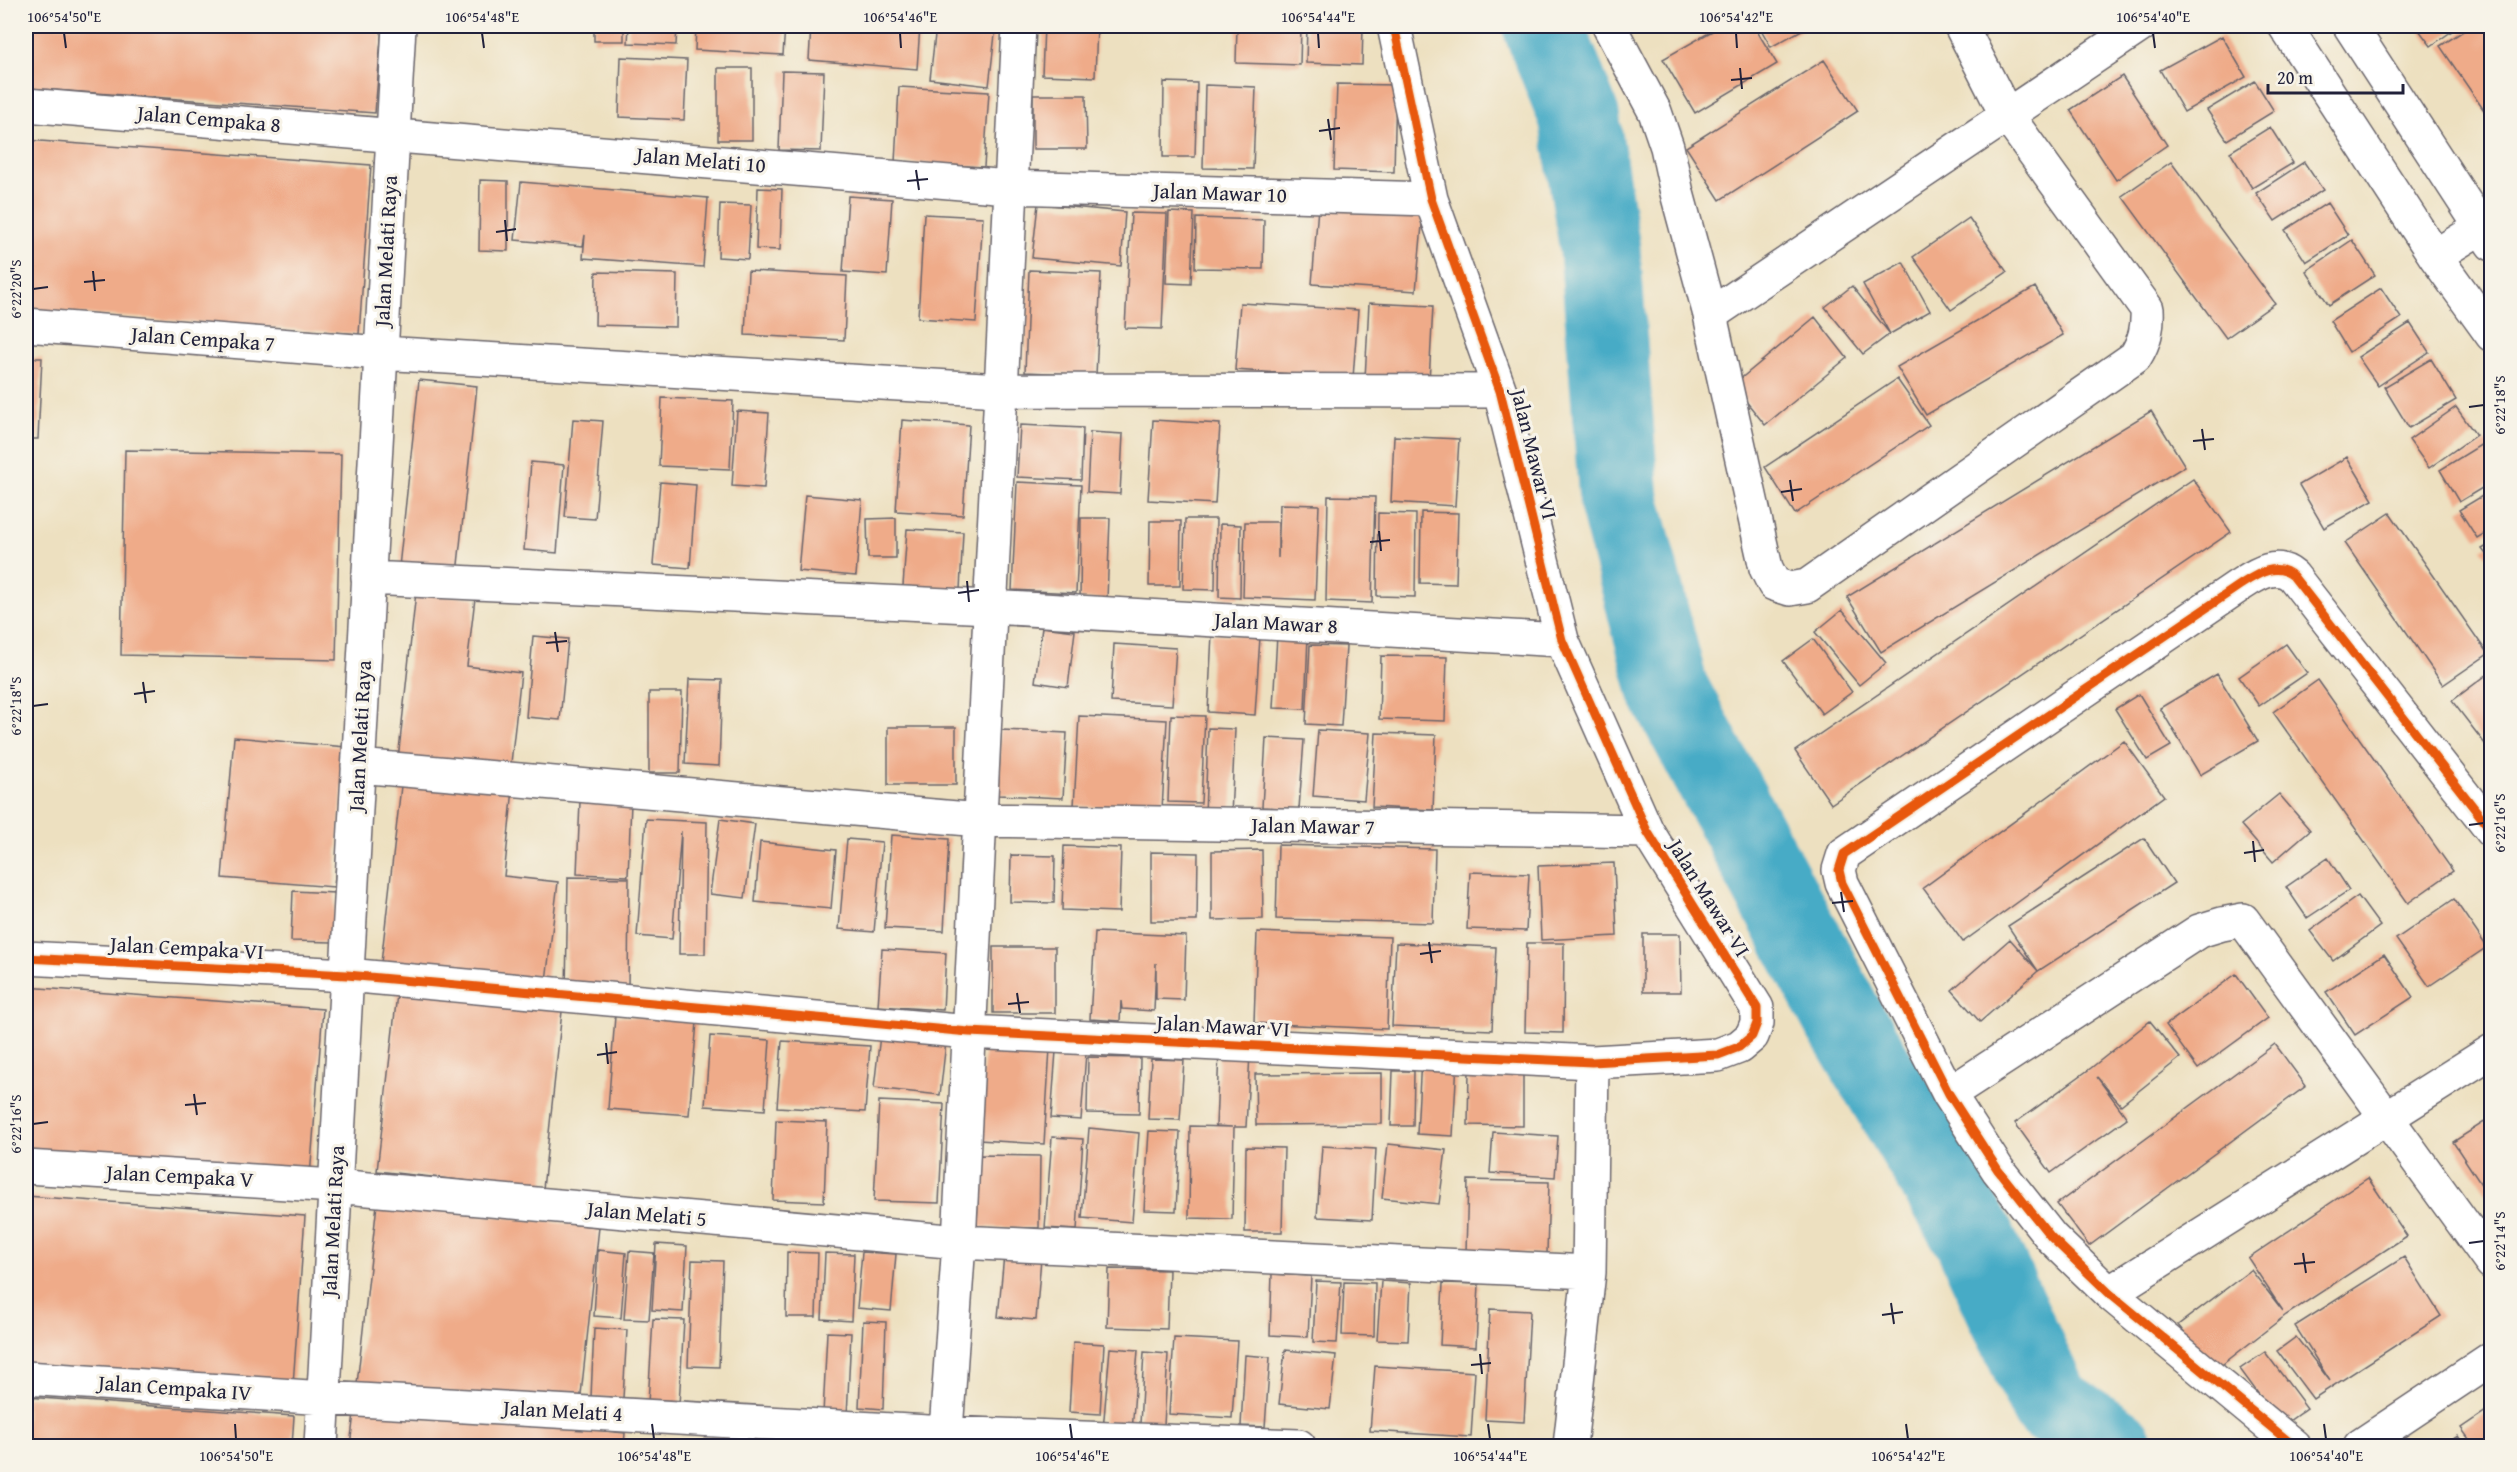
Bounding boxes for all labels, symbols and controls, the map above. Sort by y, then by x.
text: 106°54'50"E [27,6,101,27]
text: 106°54'48"E [445,6,519,27]
text: 106°54'46"E [863,6,937,27]
text: 106°54'44"E [1281,6,1355,27]
text: 106°54'42"E [1699,6,1773,27]
text: 106°54'40"E [2116,6,2190,27]
scale bar [2268,57,2403,95]
text: 20 m [2277,64,2313,91]
street label: Jalan Cempaka 8 [133,97,282,140]
street label: Jalan Melati 10 [632,138,767,181]
street label: Jalan Melati Raya [366,174,405,331]
street label: Jalan Mawar 10 [1150,175,1287,210]
text: 6°22'20"S [5,259,26,319]
street label: Jalan Cempaka 7 [127,318,276,359]
text: 6°22'18"S [2489,375,2510,435]
street label: Jalan Mawar VI [1503,382,1566,522]
street label: Jalan Mawar 8 [1211,604,1339,641]
street label: Jalan Melati Raya [340,659,379,816]
text: 6°22'18"S [5,676,26,736]
text: 6°22'16"S [2489,793,2510,853]
street label: Jalan Mawar 7 [1248,809,1375,842]
street label: Jalan Mawar VI [1659,830,1758,963]
street label: Jalan Cempaka VI [106,928,265,967]
street label: Jalan Mawar VI [1153,1006,1291,1044]
text: 6°22'16"S [5,1094,26,1154]
street label: Jalan Melati Raya [313,1144,352,1301]
street label: Jalan Cempaka V [103,1156,255,1195]
street label: Jalan Melati 5 [583,1193,708,1234]
text: 6°22'14"S [2489,1211,2510,1271]
street label: Jalan Cempaka IV [94,1366,253,1408]
street label: Jalan Melati 4 [499,1392,624,1429]
text: 106°54'50"E [199,1445,273,1466]
text: 106°54'48"E [617,1445,691,1466]
text: 106°54'46"E [1035,1445,1109,1466]
text: 106°54'44"E [1453,1445,1527,1466]
text: 106°54'42"E [1871,1445,1945,1466]
text: 106°54'40"E [2289,1445,2363,1466]

